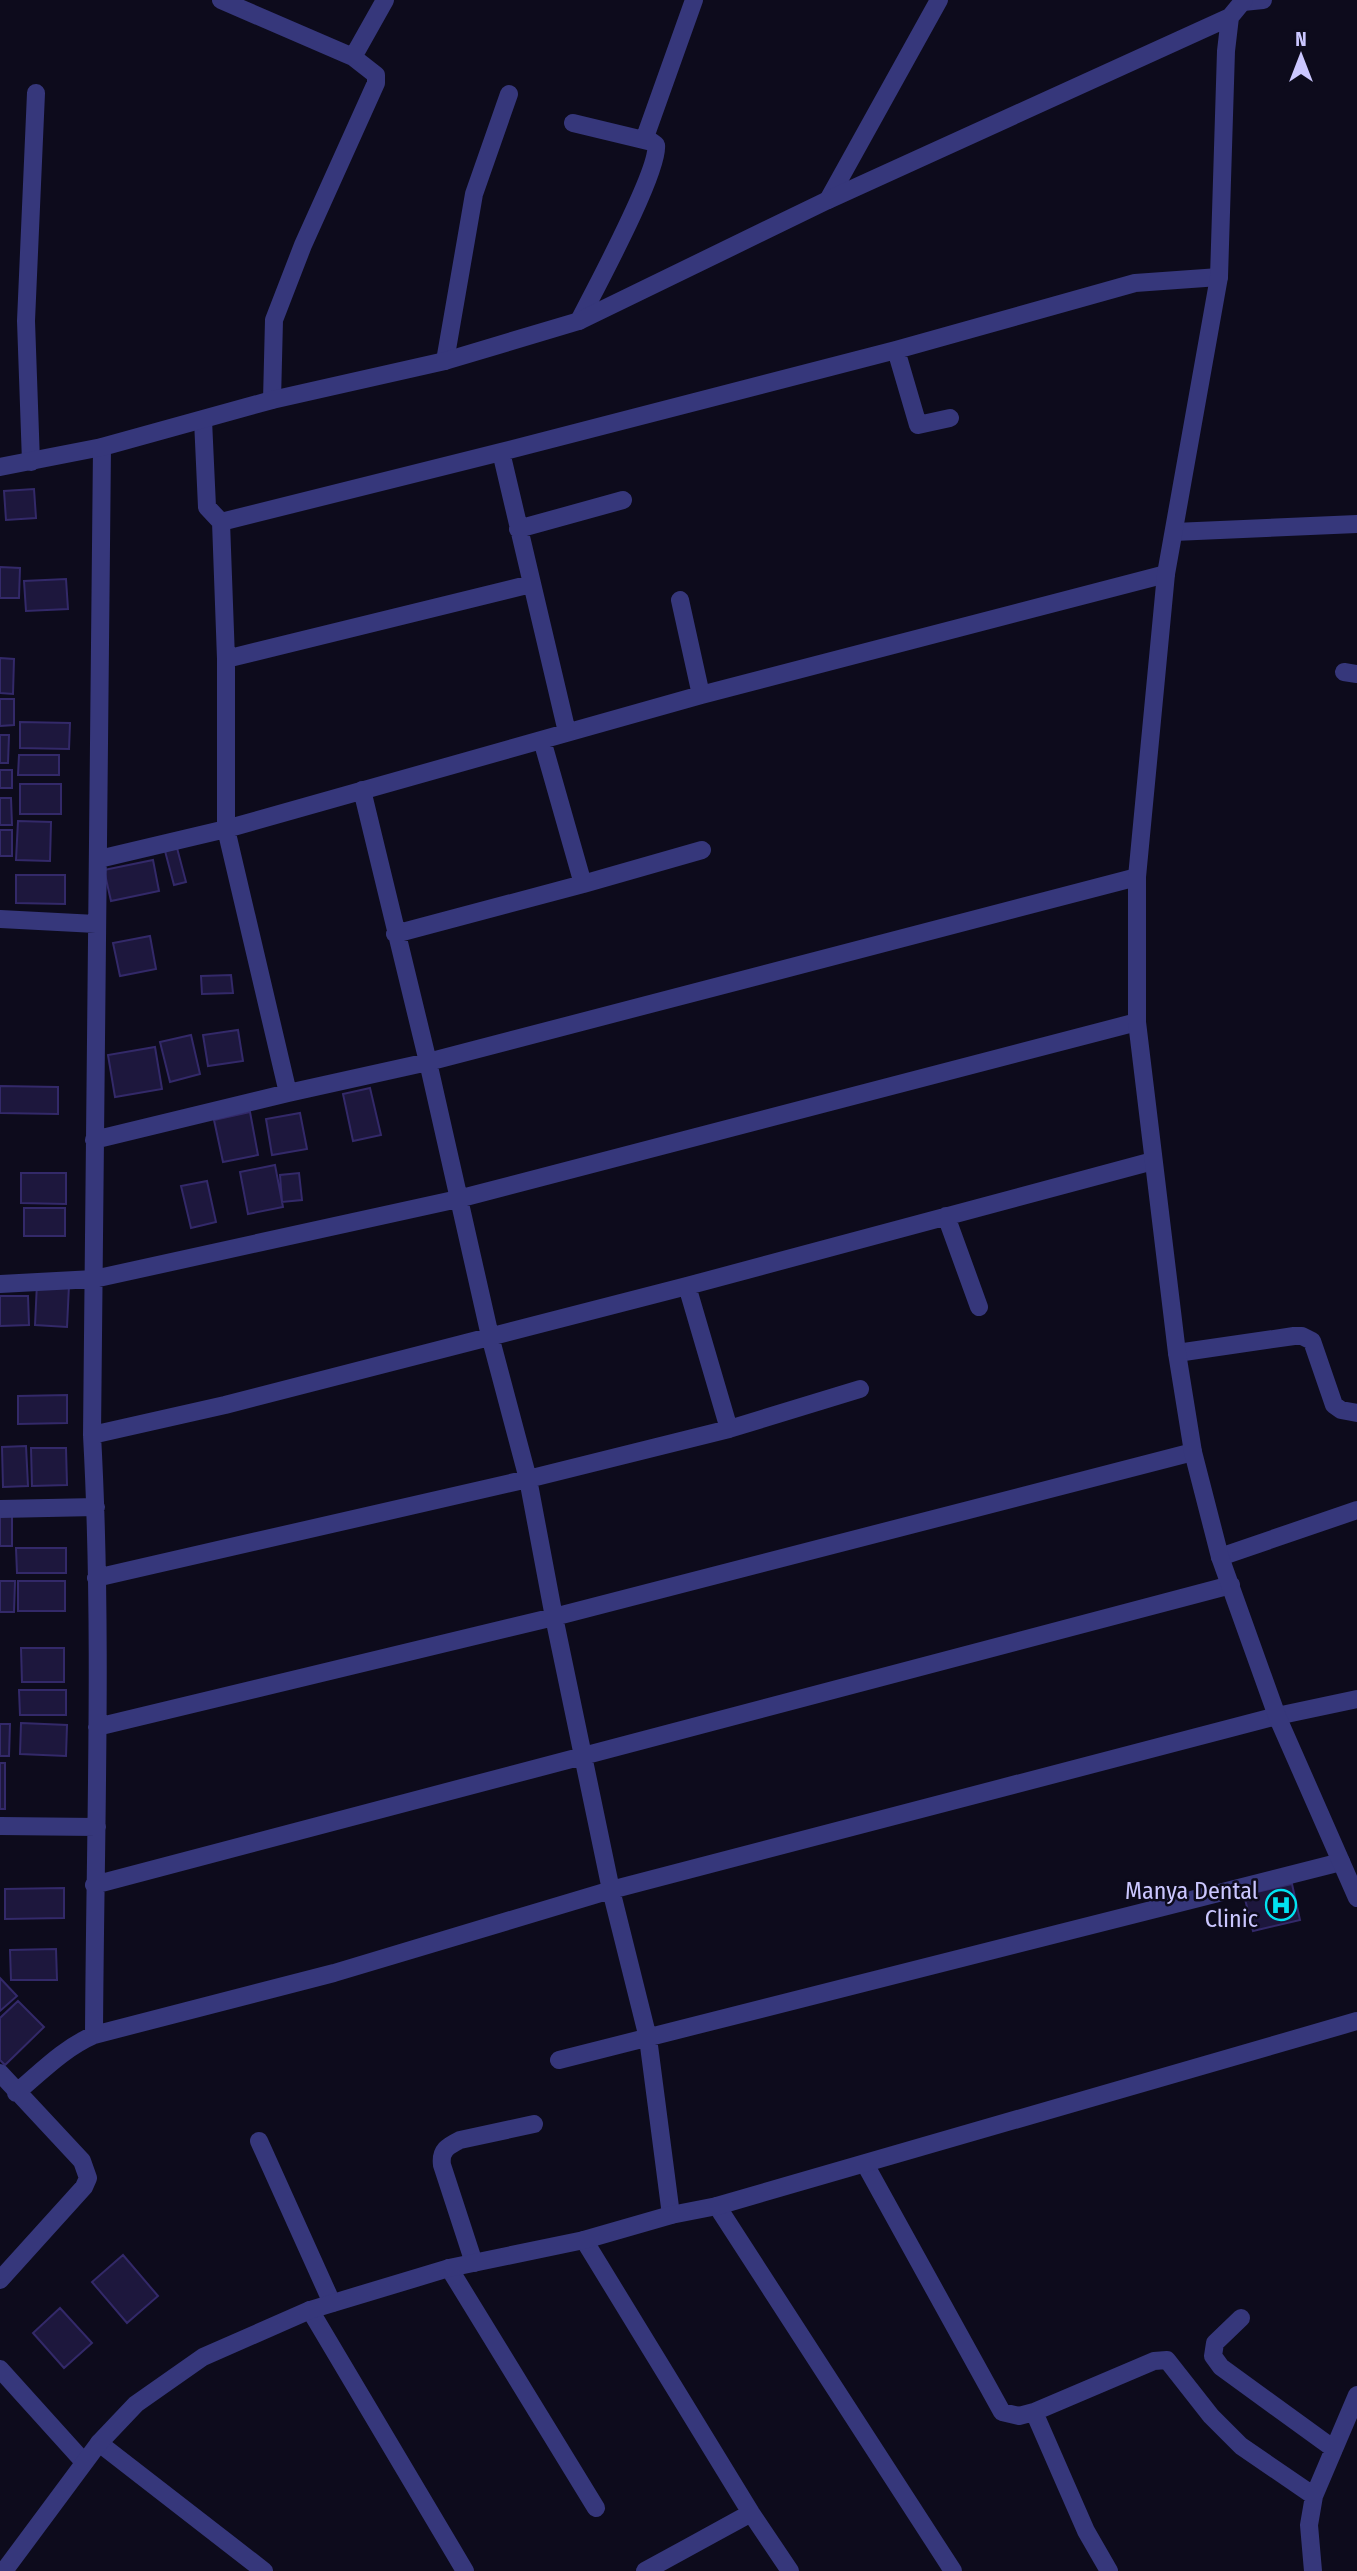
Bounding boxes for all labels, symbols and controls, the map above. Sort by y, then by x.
north arrow [1266,21,1336,91]
text: N [1295,28,1307,51]
place label: Manya Dental Clinic [1125,1877,1258,1933]
hospital icon: Manya Dental Clinic [1264,1888,1298,1922]

